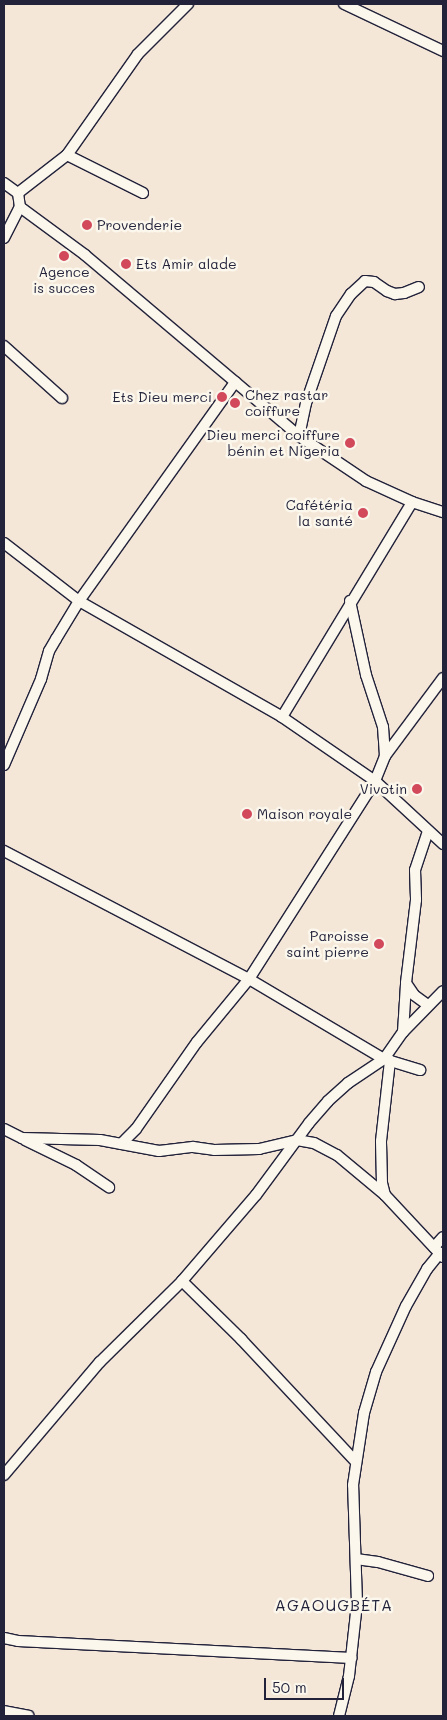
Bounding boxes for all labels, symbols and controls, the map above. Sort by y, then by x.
place label: Provenderie [97,217,182,233]
marker: Provenderie [81,219,93,231]
marker: Agence is succes [58,250,70,262]
place label: Ets Amir alade [136,256,237,272]
marker: Ets Amir alade [120,258,132,270]
place label: Agence is succes [33,264,95,296]
place label: Chez rastar coiffure [245,387,328,420]
place label: Ets Dieu merci [112,389,212,405]
marker: Ets Dieu merci [216,391,228,403]
marker: Chez rastar coiffure [229,397,241,409]
place label: Dieu merci coiffure bénin et Nigeria [206,427,340,460]
marker: Dieu merci coiffure bénin et Nigeria [344,437,356,449]
place label: Cafétéria la santé [286,497,353,530]
marker: Cafétéria la santé [357,507,369,519]
place label: Vivotin [360,781,407,797]
marker: Vivotin [411,783,423,795]
place label: Maison royale [257,806,352,822]
marker: Maison royale [241,808,253,820]
place label: Paroisse saint pierre [286,928,369,960]
marker: Paroisse saint pierre [373,938,385,950]
district label: AGAOUGBÉTA [274,1595,394,1615]
scale bar [267,1668,347,1700]
text: 50 m [272,1677,307,1697]

